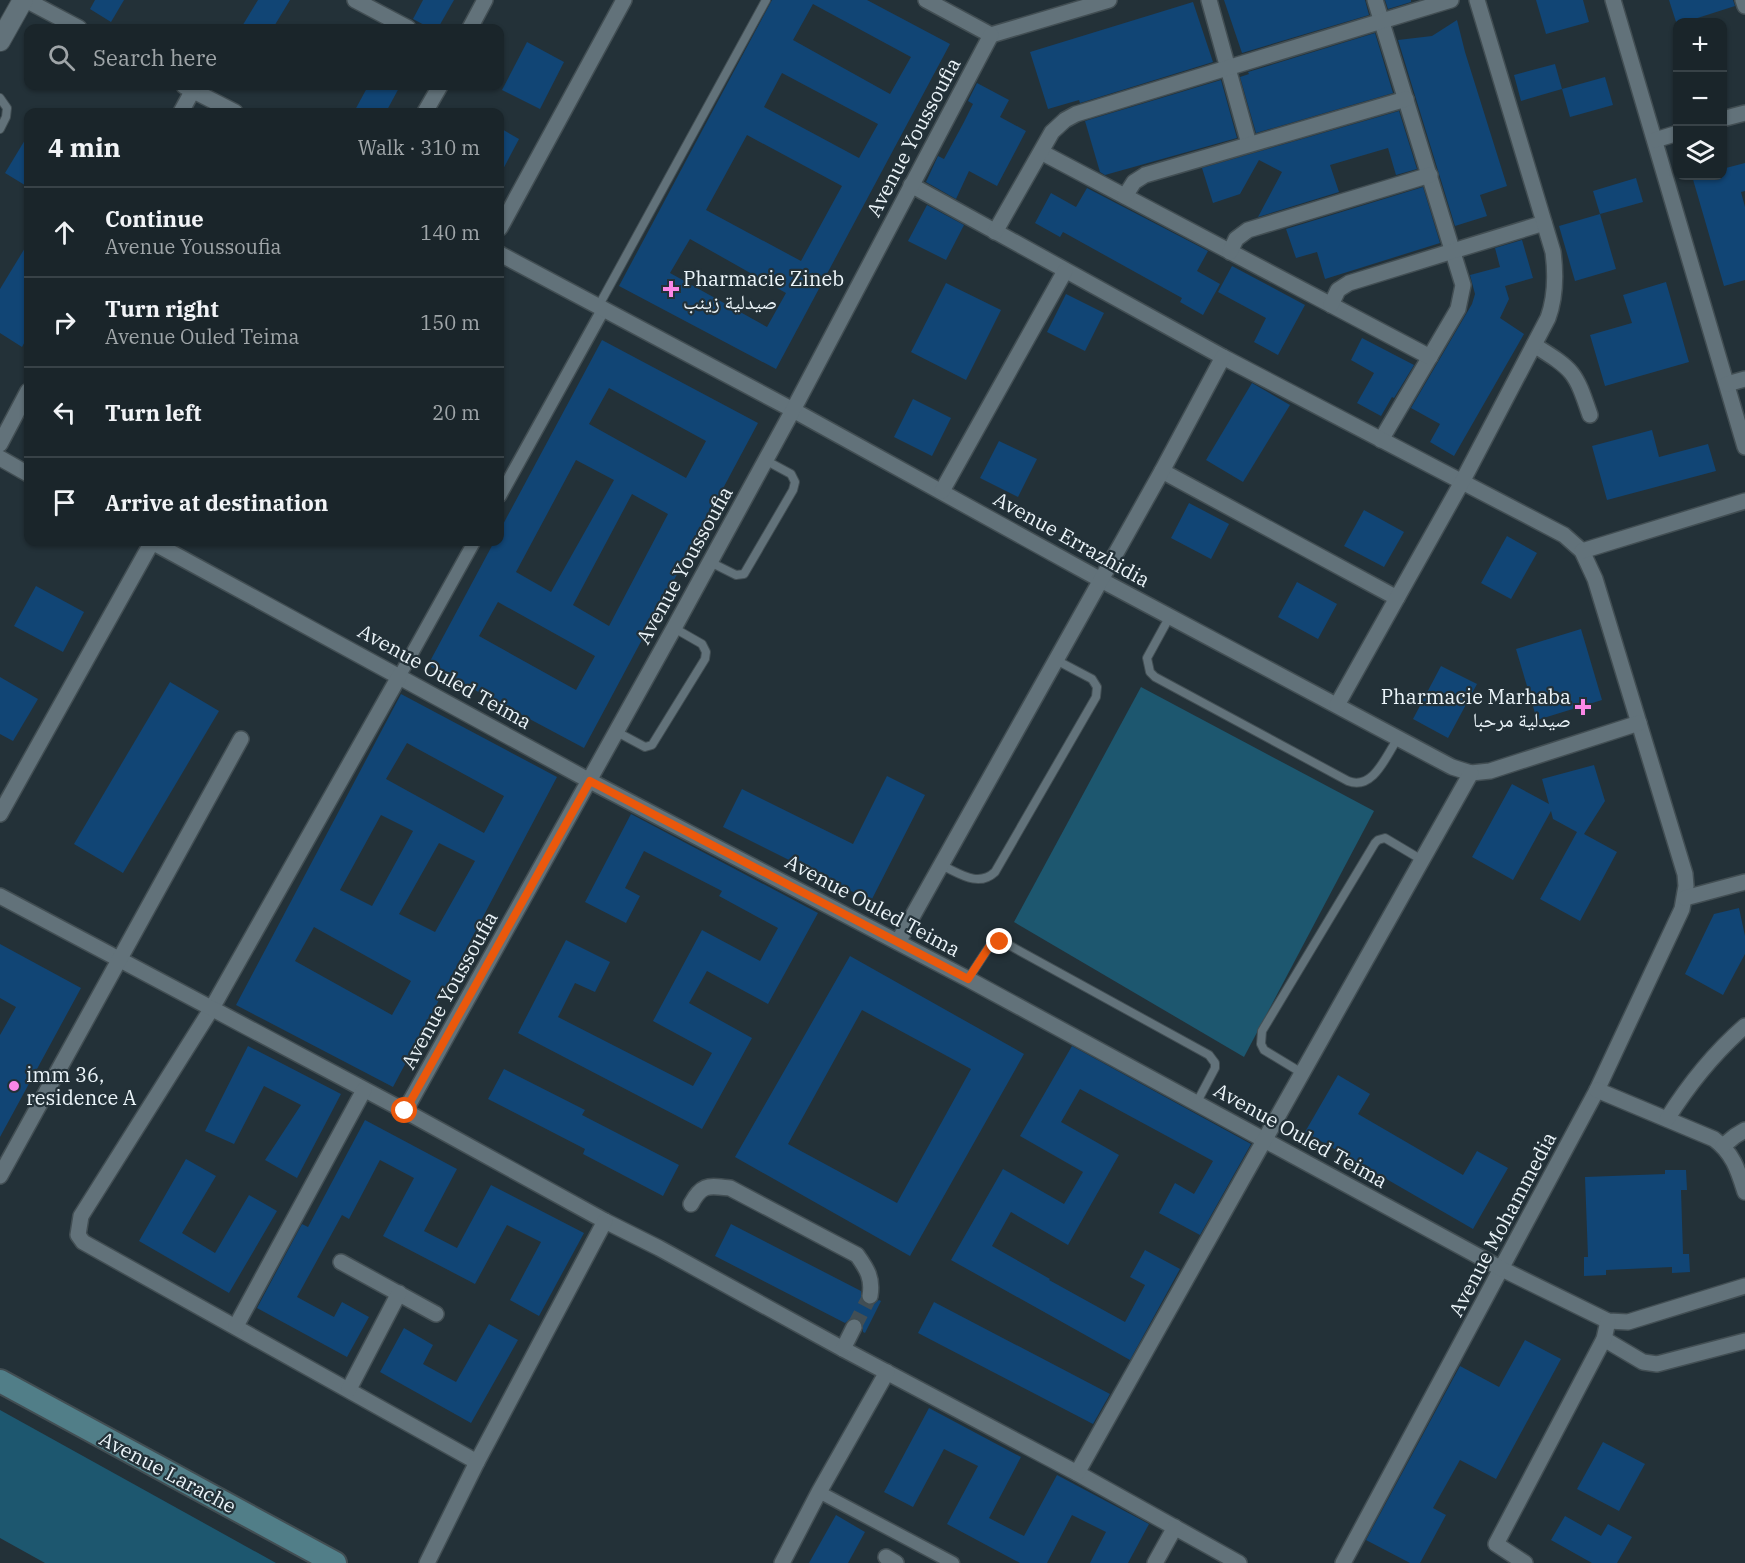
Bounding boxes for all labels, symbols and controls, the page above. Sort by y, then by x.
map controls [1673,18,1727,180]
button: + [1673,18,1727,72]
search box [24,24,504,90]
icon: search [45,41,78,74]
text: Search here [93,43,217,72]
street label: Avenue Youssoufia [860,53,966,221]
button: − [1673,72,1727,126]
button: layers [1673,126,1727,180]
text: 4 min [48,130,121,164]
text: Walk · 310 m [358,134,480,161]
text: Continue [105,204,204,233]
icon: ahead [48,216,81,249]
text: 140 m [420,219,480,246]
text: Avenue Youssoufia [105,233,282,260]
place label: Pharmacie Zineb صيدلية زينب [683,265,844,315]
marker: Pharmacie Zineb صيدلية زينب [664,282,678,296]
text: Turn right [105,294,219,323]
icon: right [48,306,81,339]
text: 150 m [420,309,480,336]
text: Avenue Ouled Teima [105,323,300,350]
icon: left [48,396,81,429]
text: Turn left [105,398,201,427]
text: 20 m [432,399,480,426]
street label: Avenue Youssoufia [629,481,739,649]
street label: Avenue Errazhidia [989,485,1155,593]
icon: arrive [48,486,81,519]
text: Arrive at destination [105,488,328,517]
street label: Avenue Ouled Teima [353,617,537,735]
place label: Pharmacie Marhaba صيدلية مرحبا [1381,683,1571,733]
marker: Pharmacie Marhaba صيدلية مرحبا [1576,700,1590,714]
street label: Avenue Ouled Teima [781,847,965,963]
street label: Avenue Youssoufia [394,906,504,1074]
route end [986,928,1012,954]
place label: imm 36, residence A [26,1061,137,1111]
street label: Avenue Ouled Teima [1209,1076,1393,1194]
marker: imm 36, residence A [7,1079,21,1093]
route start [391,1097,417,1123]
street label: Avenue Mohammedia [1442,1127,1562,1321]
street label: Avenue Larache [95,1425,241,1519]

